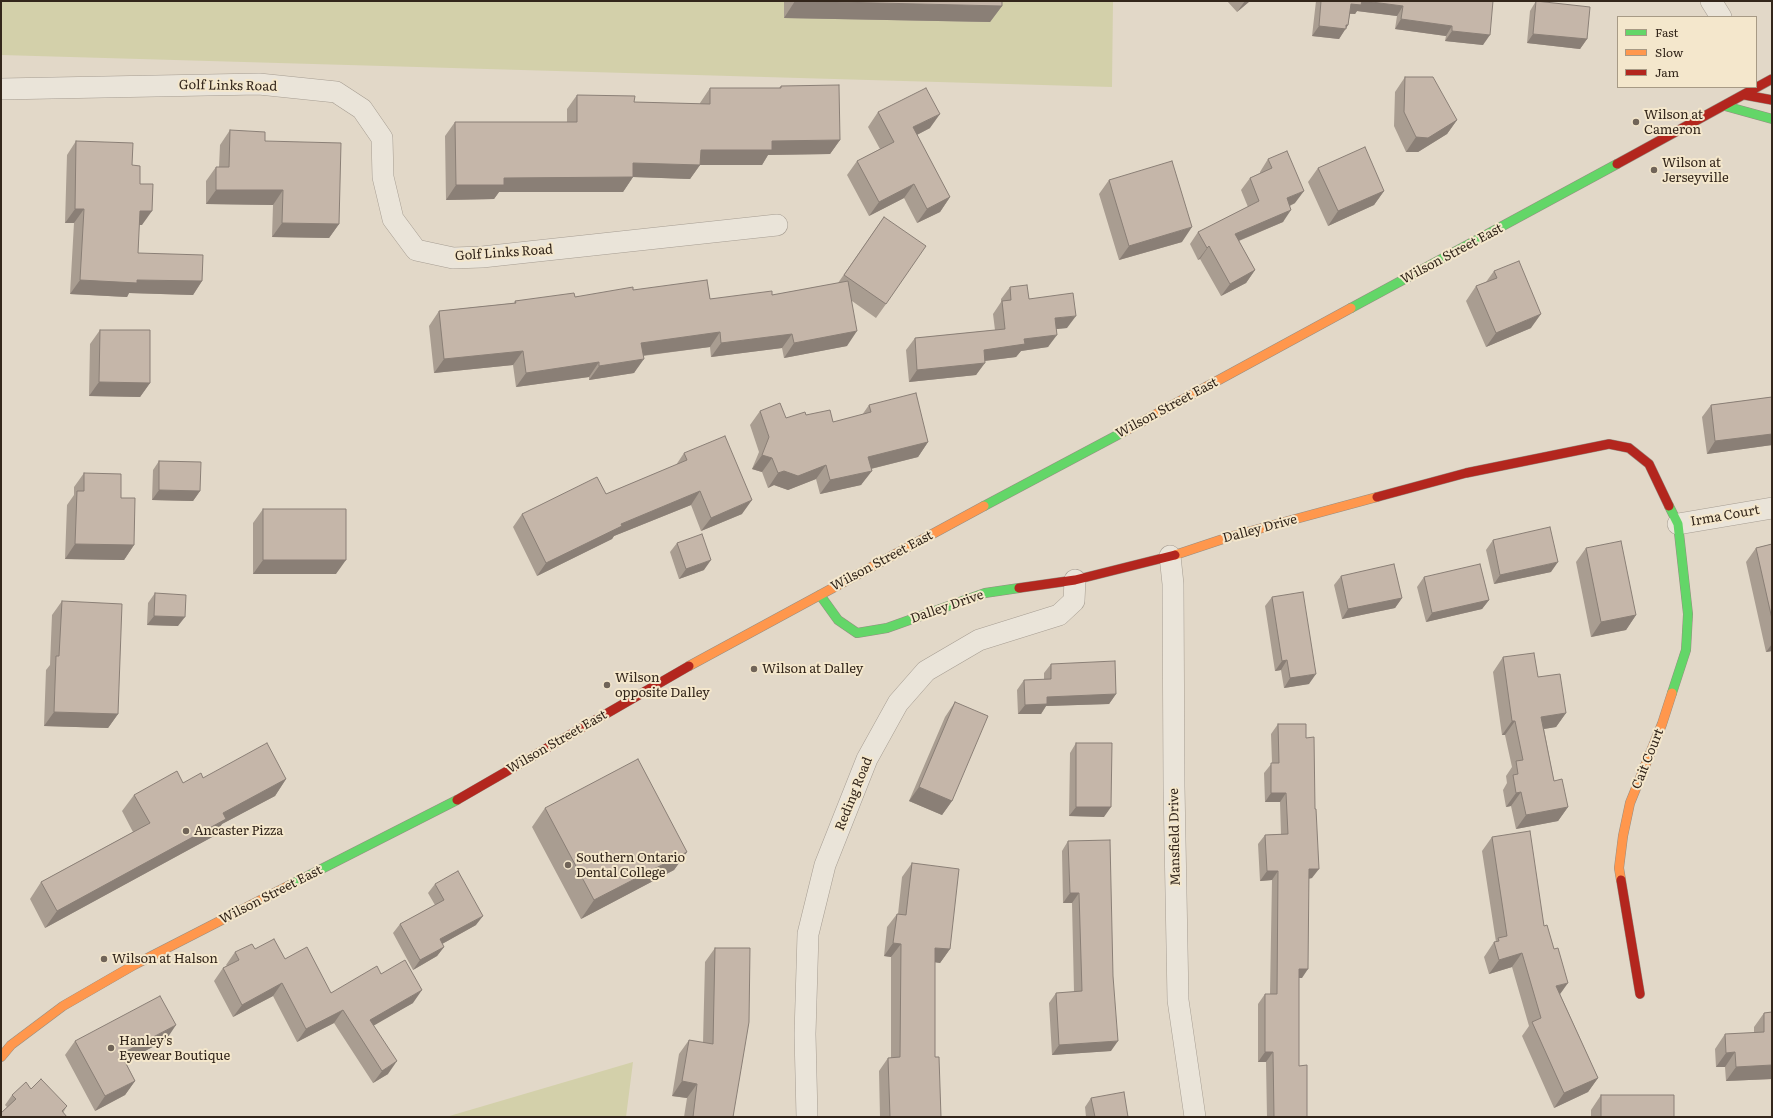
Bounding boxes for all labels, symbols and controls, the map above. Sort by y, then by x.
legend [1617,16,1757,88]
text: Fast [1655,23,1678,41]
text: Slow [1655,43,1683,61]
text: Jam [1655,63,1679,81]
street label: Golf Links Road [179,77,277,95]
place label: Wilson at Cameron [1644,107,1703,138]
marker: Wilson at Cameron [1631,117,1641,127]
place label: Wilson at Jerseyville [1662,155,1729,186]
marker: Wilson at Jerseyville [1649,165,1659,175]
street label: Wilson Street East [1398,221,1506,287]
street label: Golf Links Road [454,242,554,264]
street label: Wilson Street East [1113,375,1221,441]
street label: Irma Court [1689,502,1761,530]
street label: Dalley Drive [1221,512,1299,546]
street label: Wilson Street East [828,528,936,594]
street label: Dalley Drive [908,587,986,627]
place label: Wilson at Dalley [762,661,863,677]
marker: Wilson at Dalley [749,664,759,674]
place label: Wilson opposite Dalley [615,670,710,701]
marker: Wilson opposite Dalley [602,680,612,690]
street label: Wilson Street East [504,707,610,777]
street label: Cait Court [1629,726,1667,792]
street label: Reding Road [832,755,876,833]
street label: Mansfield Drive [1166,788,1184,886]
place label: Ancaster Pizza [194,823,283,839]
marker: Ancaster Pizza [181,826,191,836]
place label: Southern Ontario Dental College [576,850,685,881]
marker: Southern Ontario Dental College [563,860,573,870]
street label: Wilson Street East [217,862,325,928]
place label: Wilson at Halson [112,951,218,967]
marker: Wilson at Halson [99,954,109,964]
place label: Hanley's Eyewear Boutique [119,1033,230,1064]
marker: Hanley's Eyewear Boutique [106,1043,116,1053]

